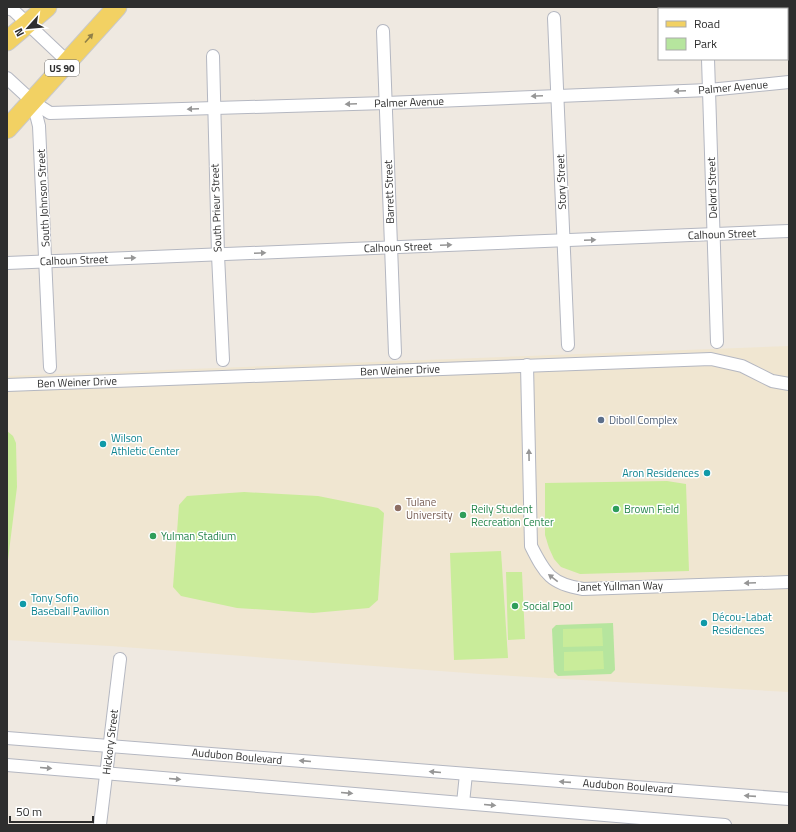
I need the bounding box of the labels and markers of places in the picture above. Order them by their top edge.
place label: Diboll Complex [609,412,677,428]
marker: Diboll Complex [596,415,606,425]
place label: Wilson Athletic Center [111,430,179,459]
marker: Wilson Athletic Center [98,439,108,449]
place label: Aron Residences [622,465,699,481]
marker: Aron Residences [702,468,712,478]
place label: Tulane University [406,494,453,523]
place label: Reily Student Recreation Center [471,501,554,530]
place label: Brown Field [624,501,679,517]
marker: Tulane University [393,503,403,513]
marker: Brown Field [611,504,621,514]
marker: Reily Student Recreation Center [458,510,468,520]
place label: Yulman Stadium [161,528,236,544]
marker: Yulman Stadium [148,531,158,541]
place label: Tony Sofio Baseball Pavilion [31,590,109,619]
place label: Social Pool [523,598,573,614]
marker: Tony Sofio Baseball Pavilion [18,599,28,609]
marker: Social Pool [510,601,520,611]
place label: Décou-Labat Residences [712,609,772,638]
marker: Décou-Labat Residences [699,618,709,628]

